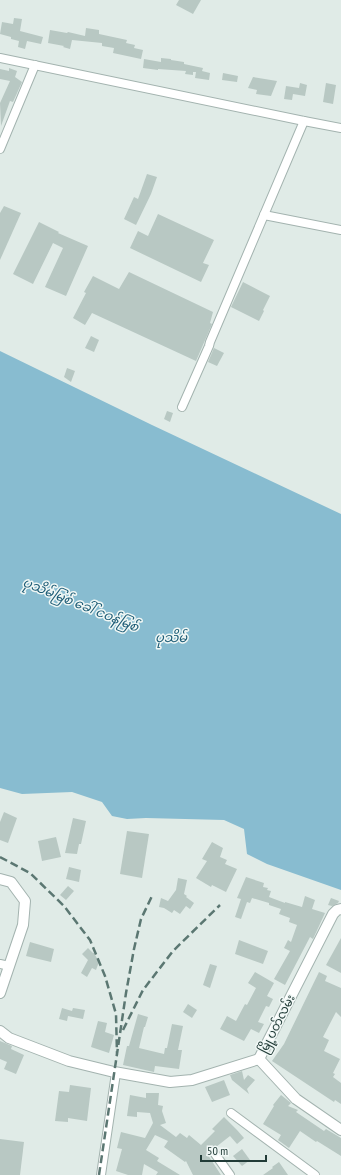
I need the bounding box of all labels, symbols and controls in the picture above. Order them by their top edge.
water label: ပုသိမ်မြစ် ခေါ် ငဝန်မြစ် [19,572,143,639]
water label: ပုသိမ် [155,628,189,649]
street label: မြို့ပတ်လမ်း [254,991,300,1057]
scale bar [201,1137,266,1163]
text: 50 m [207,1143,228,1158]

